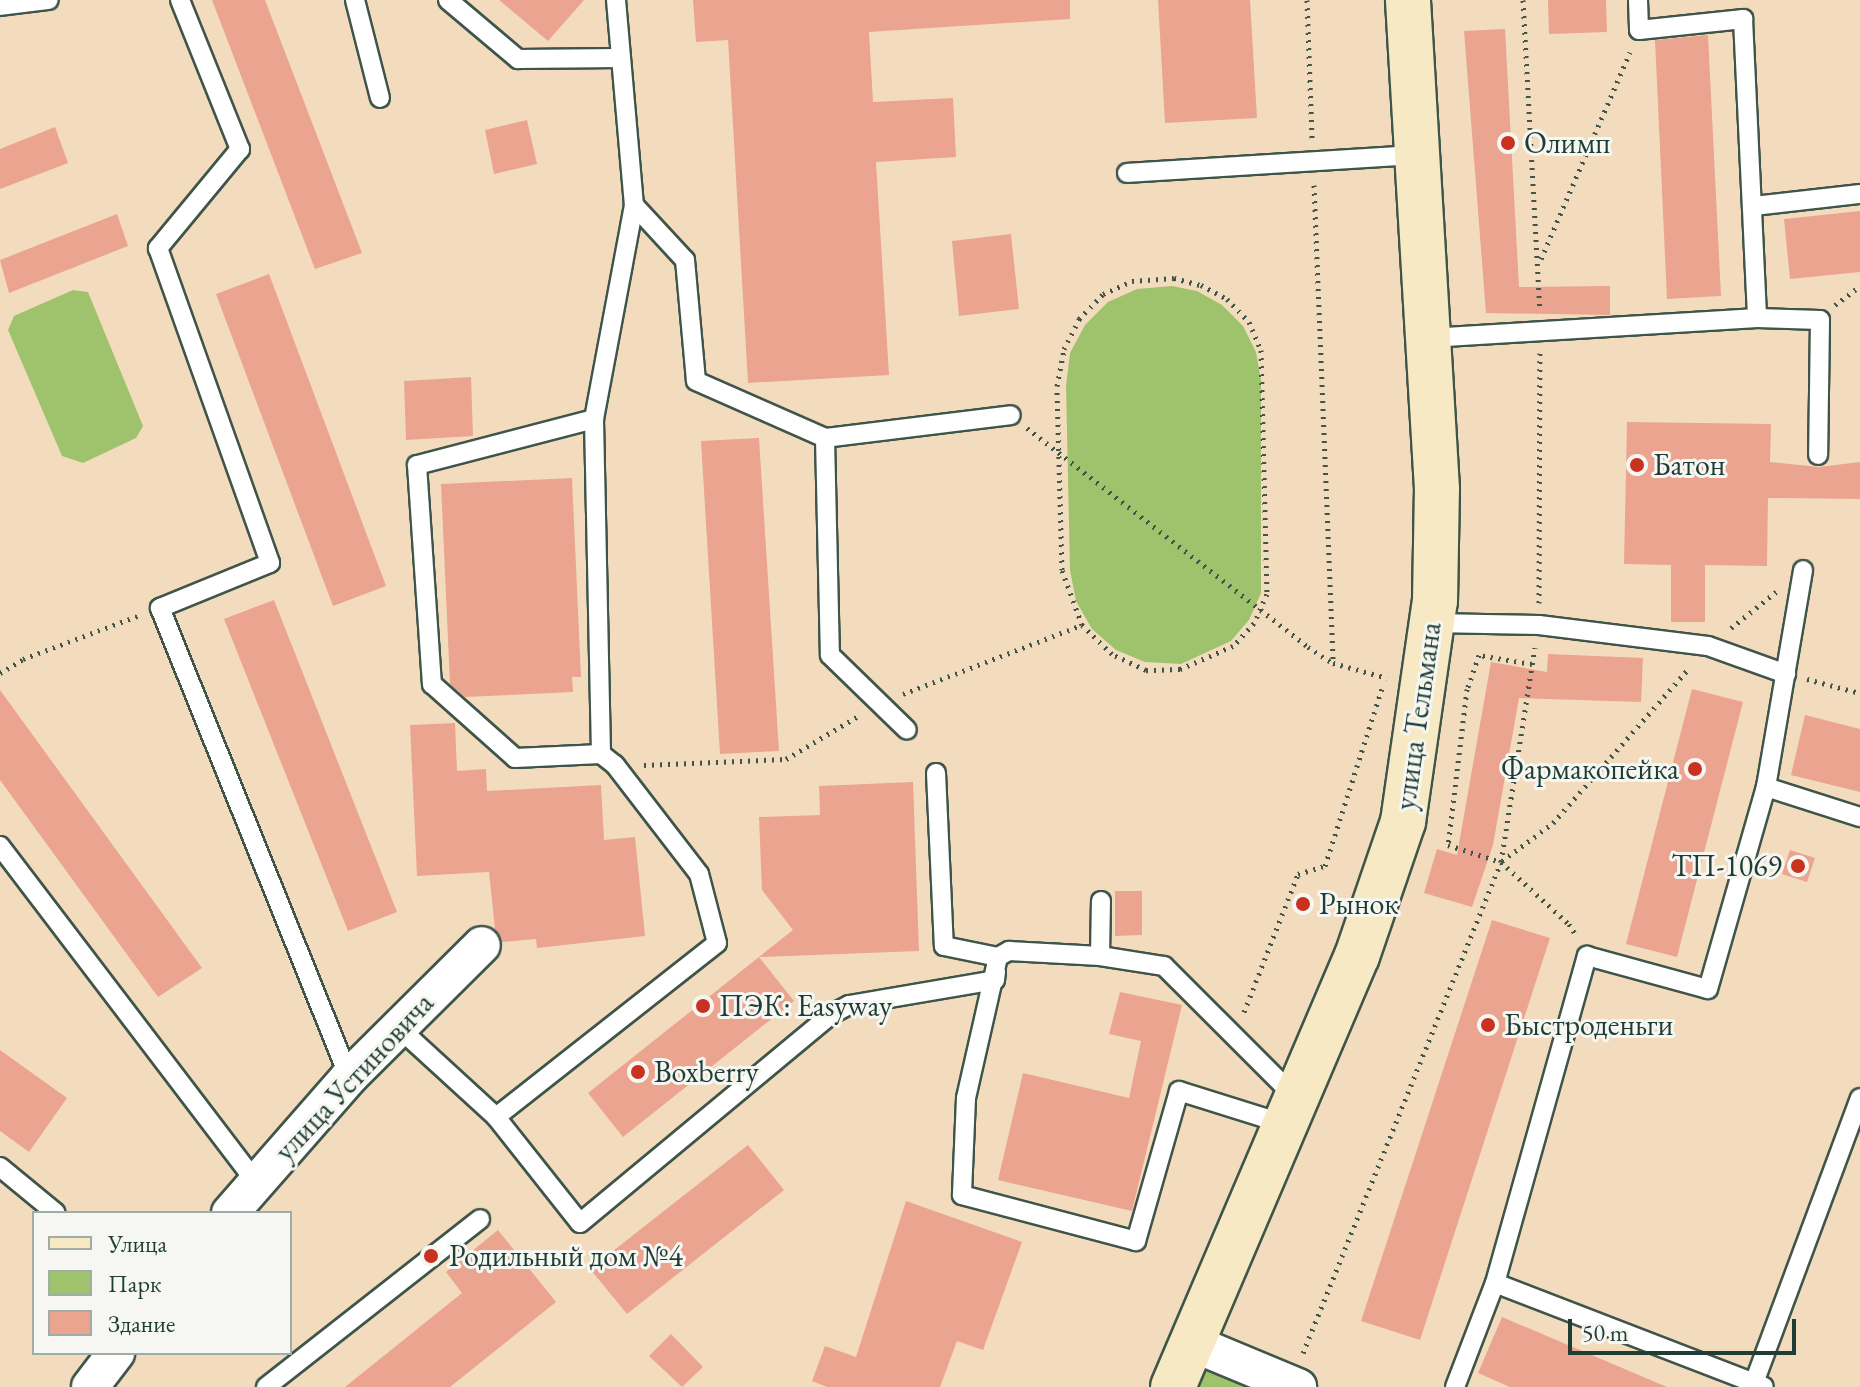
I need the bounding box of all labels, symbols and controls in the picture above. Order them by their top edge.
place label: Олимп [1524,125,1610,161]
marker: Олимп [1499,134,1517,152]
place label: Батон [1653,447,1725,483]
marker: Батон [1628,456,1646,474]
street label: улица Тельмана [1387,620,1449,812]
place label: Фармакопейка [1501,751,1679,787]
marker: Фармакопейка [1686,760,1704,778]
place label: ТП-1069 [1671,848,1782,884]
marker: ТП-1069 [1789,857,1807,875]
place label: Рынок [1319,886,1399,922]
marker: Рынок [1294,895,1312,913]
street label: улица Устиновича [267,985,441,1169]
place label: ПЭК: Easyway [719,988,892,1024]
marker: ПЭК: Easyway [694,997,712,1015]
place label: Быстроденьги [1504,1007,1673,1043]
marker: Быстроденьги [1479,1016,1497,1034]
place label: Boxberry [654,1054,759,1090]
marker: Boxberry [629,1063,647,1081]
legend [32,1211,292,1355]
text: Улица [108,1228,167,1259]
place label: Родильный дом №4 [449,1238,683,1274]
marker: Родильный дом №4 [420,1245,442,1267]
text: Парк [108,1268,161,1299]
scale bar [1572,1303,1800,1353]
text: Здание [108,1308,175,1339]
text: 50 m [1582,1317,1629,1348]

